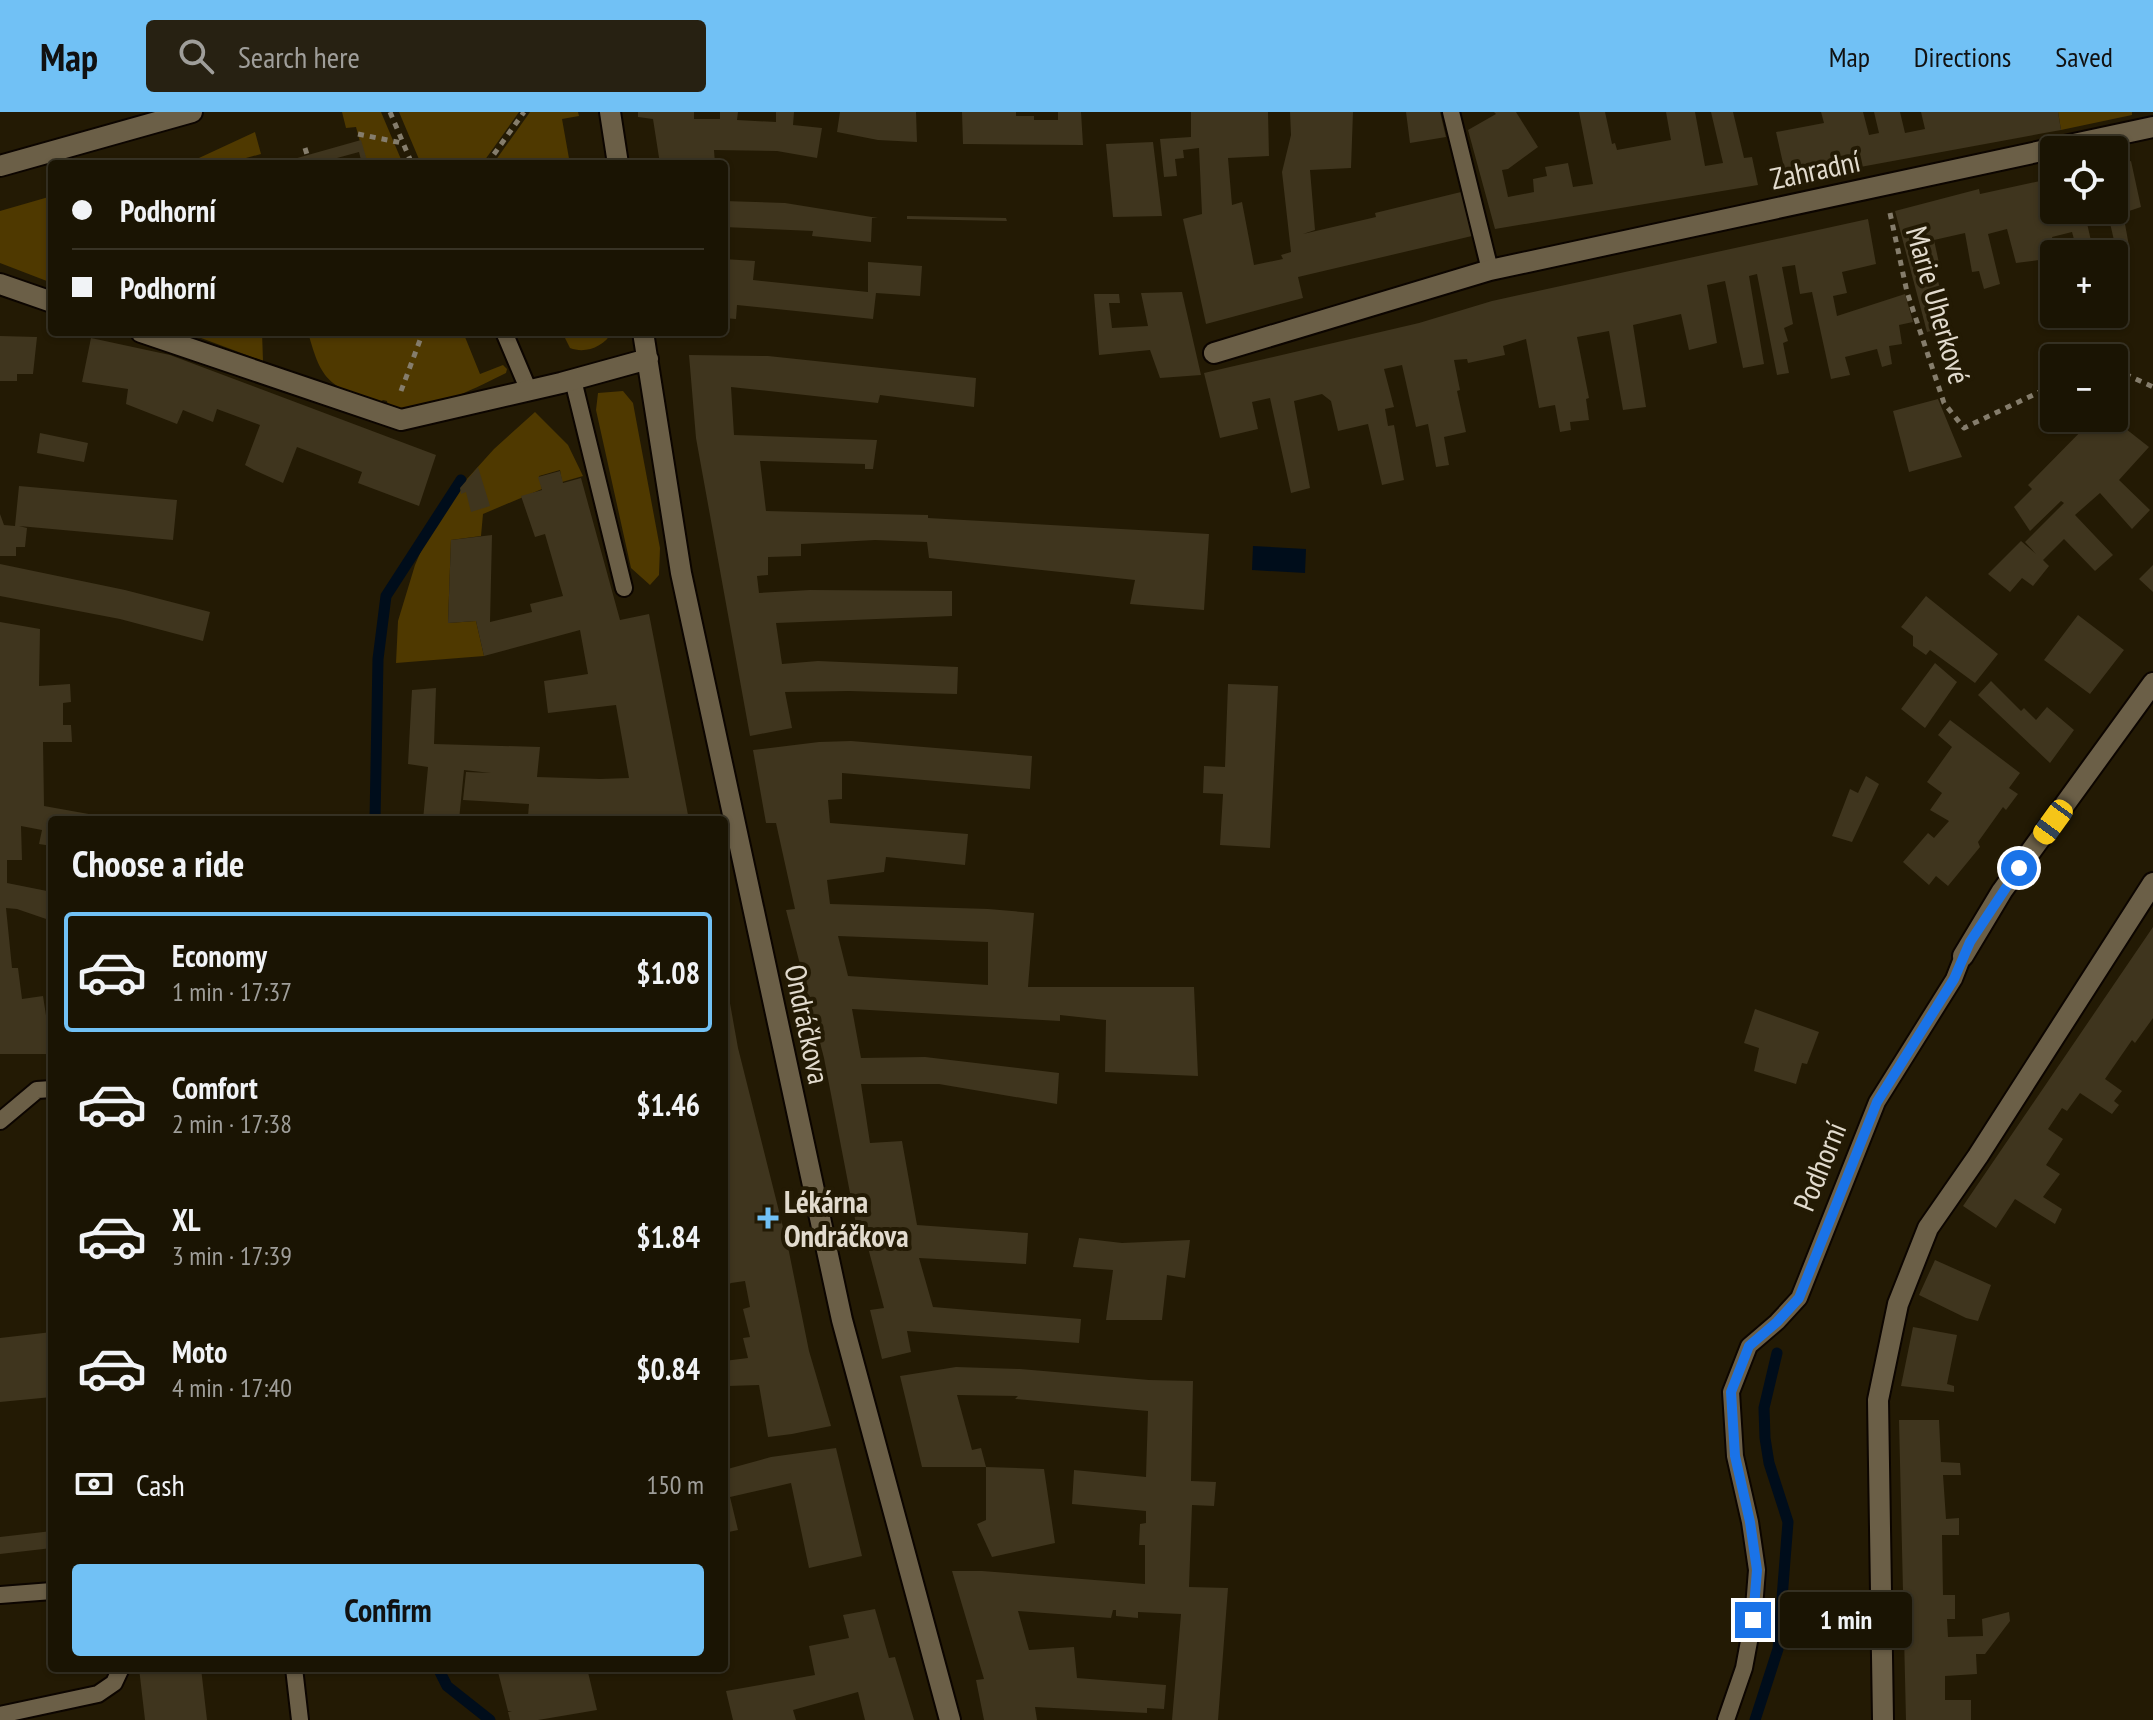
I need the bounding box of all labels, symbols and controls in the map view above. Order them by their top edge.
search box [146,20,706,92]
text: Map [40,32,98,81]
icon: search [174,34,218,78]
text: Search here [238,37,360,76]
text: Map [1829,38,1870,75]
text: Directions [1914,38,2011,75]
text: Saved [2055,38,2113,75]
map controls [2040,136,2128,432]
button: locate [2040,136,2128,224]
street label: Zahradní [1767,140,1864,198]
text: Podhorní [120,191,216,230]
street label: Marie Uherkové [1898,222,1980,388]
button: + [2040,240,2128,328]
text: Podhorní [120,268,216,307]
button: − [2040,344,2128,432]
car [2029,796,2077,848]
text: Choose a ride [72,840,244,887]
route start [2001,850,2037,886]
icon: car [76,936,148,1008]
text: Economy [172,936,267,975]
text: $1.08 [636,953,700,992]
street label: Ondráčkova [776,961,840,1087]
text: 1 min · 17:37 [172,975,292,1008]
icon: car [76,1068,148,1140]
text: Comfort [172,1068,258,1107]
text: $1.46 [636,1085,700,1124]
text: 2 min · 17:38 [172,1107,292,1140]
street label: Podhorní [1784,1115,1855,1216]
place label: Lékárna Ondráčkova [784,1182,909,1255]
icon: car [76,1200,148,1272]
text: XL [172,1200,201,1239]
marker: Lékárna Ondráčkova [759,1209,777,1227]
text: $1.84 [636,1217,700,1256]
text: 3 min · 17:39 [172,1239,292,1272]
icon: car [76,1332,148,1404]
text: Moto [172,1332,227,1371]
text: $0.84 [636,1349,700,1388]
text: 4 min · 17:40 [172,1371,292,1404]
icon: cash [72,1462,116,1506]
text: Cash [136,1465,185,1504]
text: 150 m [646,1468,704,1501]
button: Confirm [72,1564,704,1656]
callout: 1 min [1781,1592,1913,1648]
route end [1735,1602,1771,1638]
text: 1 min [1820,1603,1872,1636]

